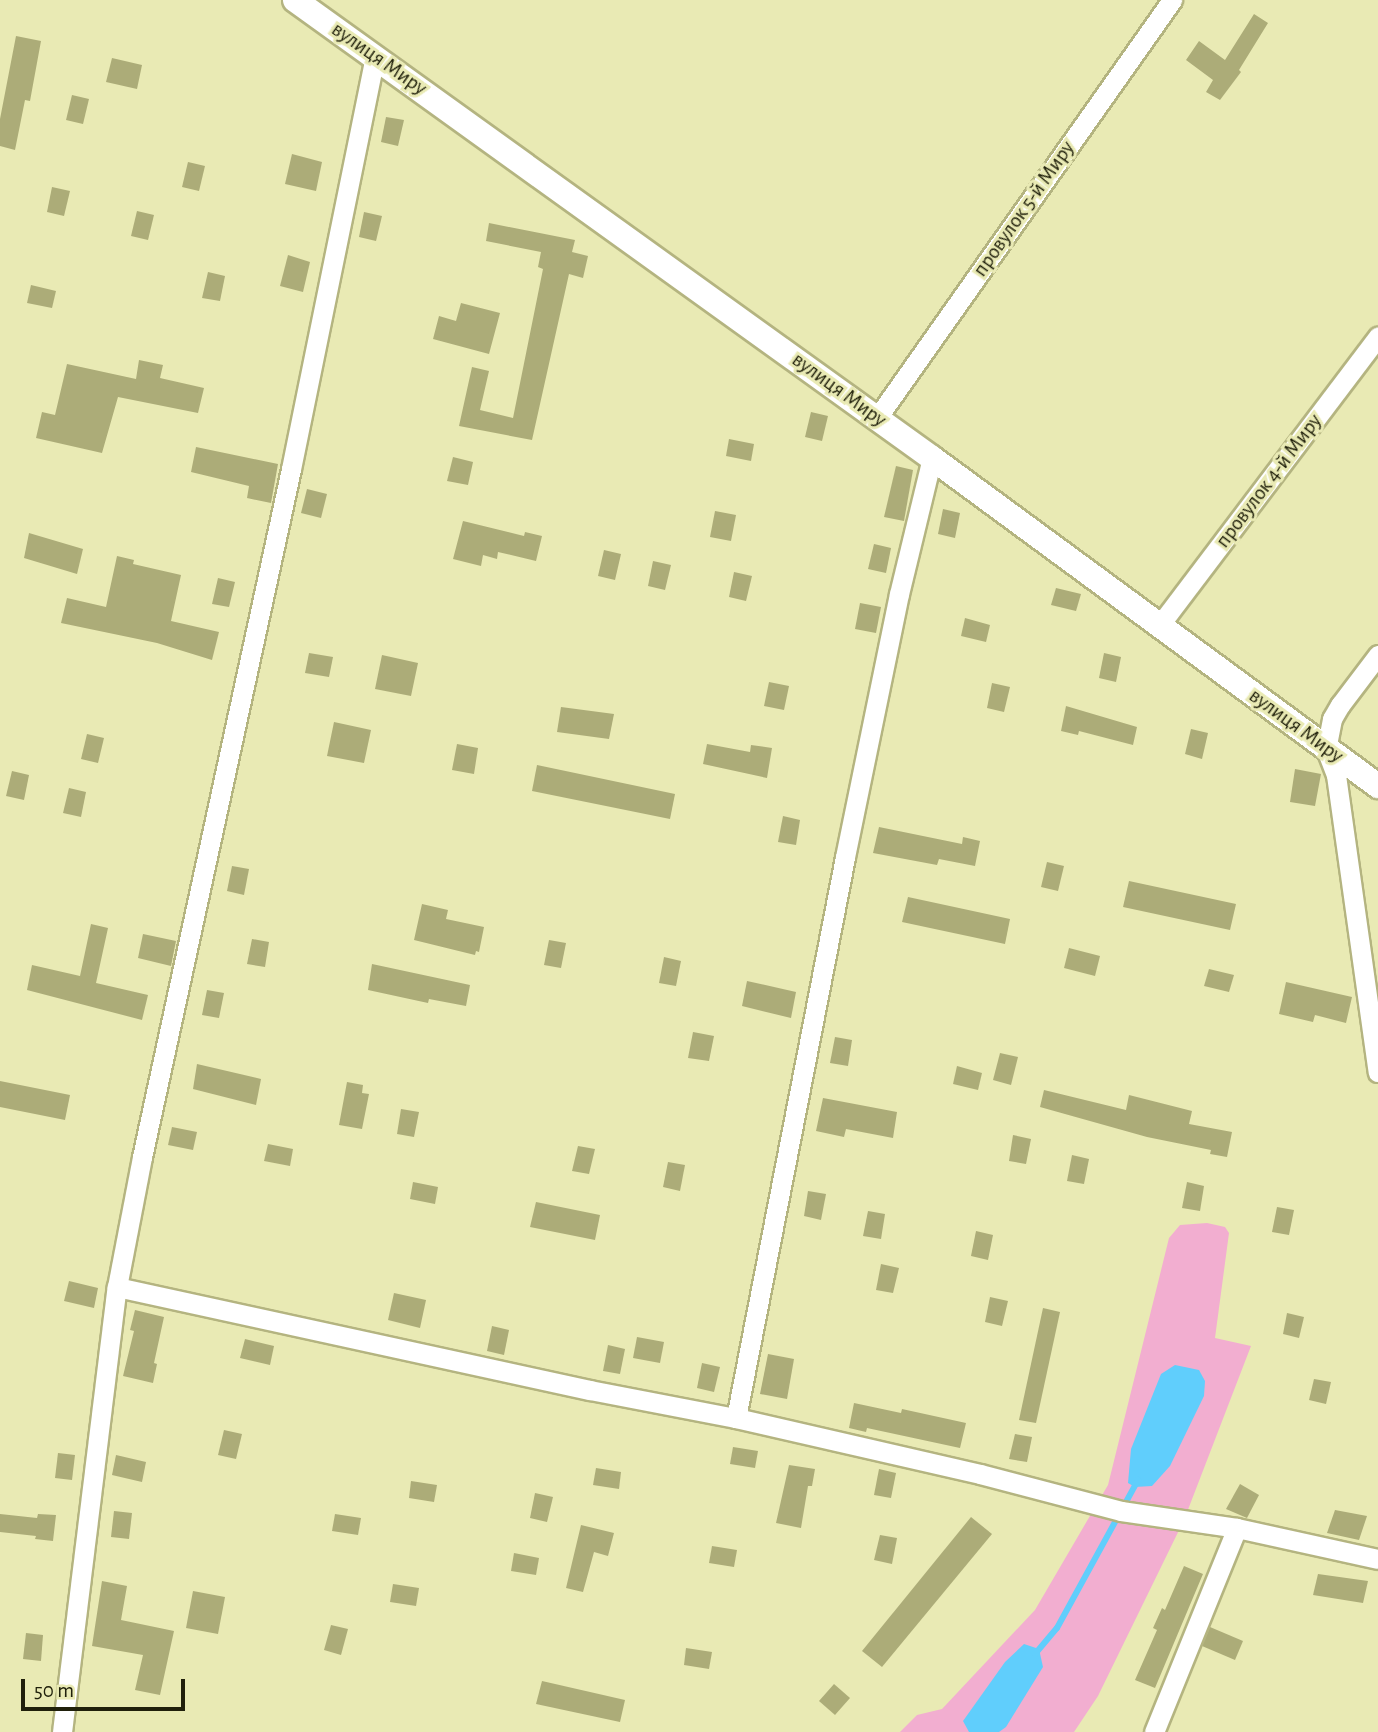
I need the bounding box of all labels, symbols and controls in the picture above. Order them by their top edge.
street label: вулиця Миру [326,17,432,101]
street label: провулок 5-й Миру [968,136,1080,282]
street label: вулиця Миру [787,347,891,433]
street label: провулок 4-й Миру [1210,409,1328,553]
street label: вулиця Миру [1244,683,1348,769]
scale bar [24,1666,189,1710]
text: 50 m [34,1680,74,1701]

